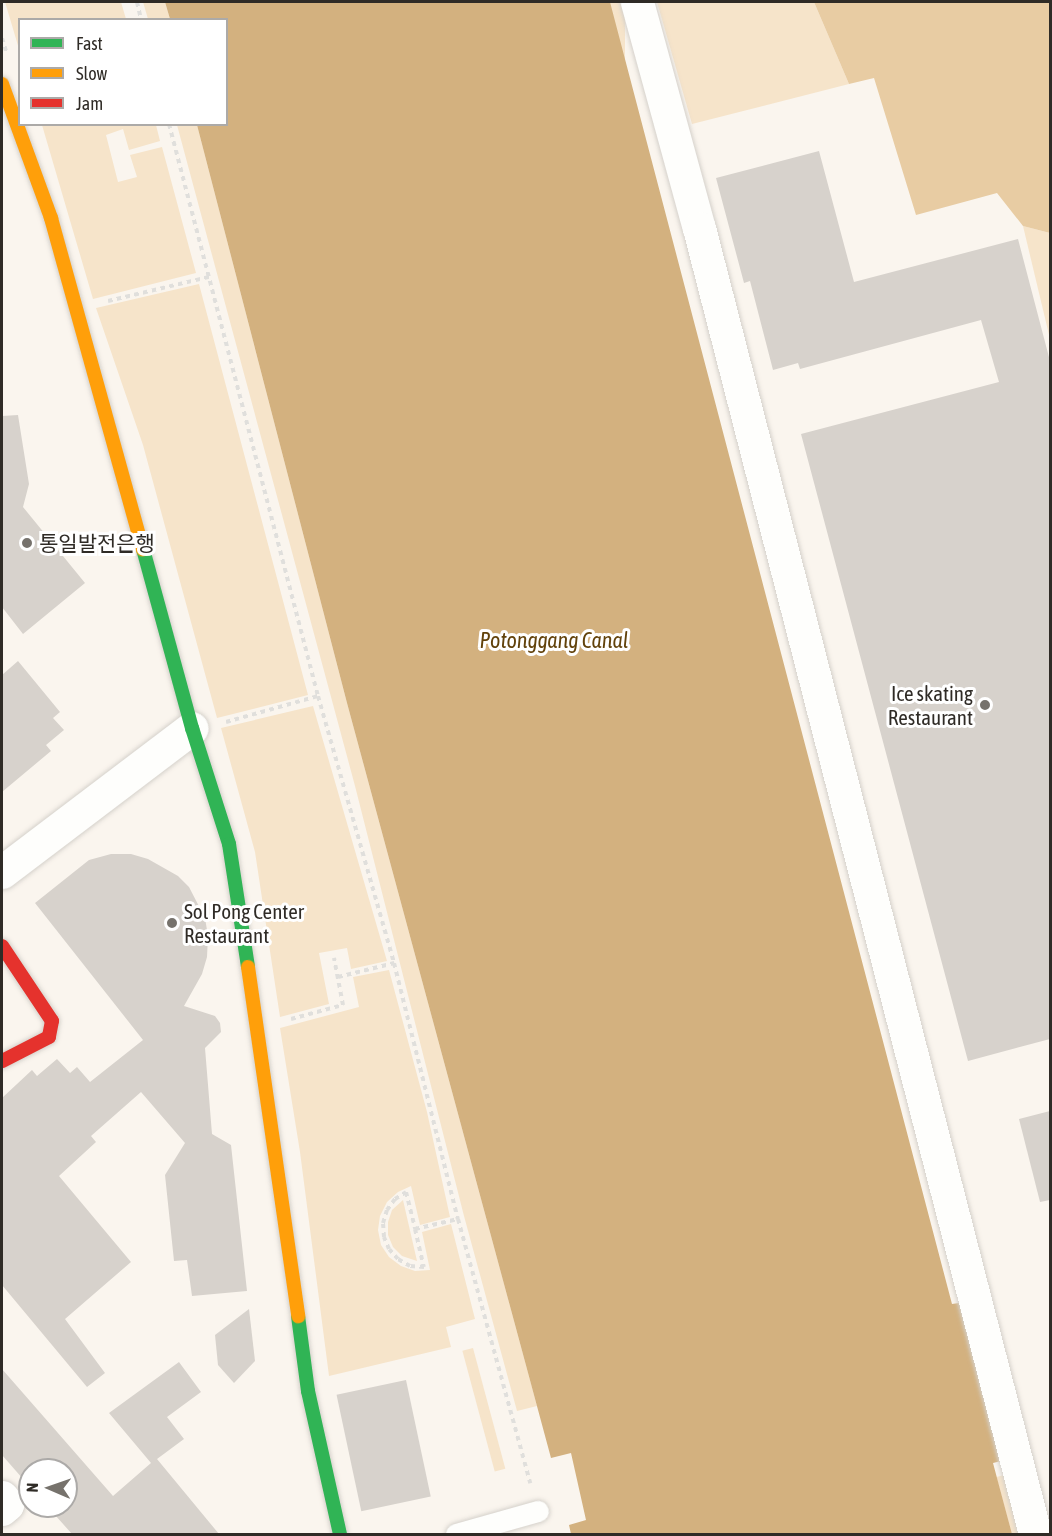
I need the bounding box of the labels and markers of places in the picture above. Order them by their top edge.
place label: 통일발전은행 [39,530,155,556]
marker: 통일발전은행 [20,536,34,550]
place label: Ice skating Restaurant [888,680,973,730]
marker: Ice skating Restaurant [978,698,992,712]
place label: Sol Pong Center Restaurant [184,898,304,948]
marker: Sol Pong Center Restaurant [165,916,179,930]

